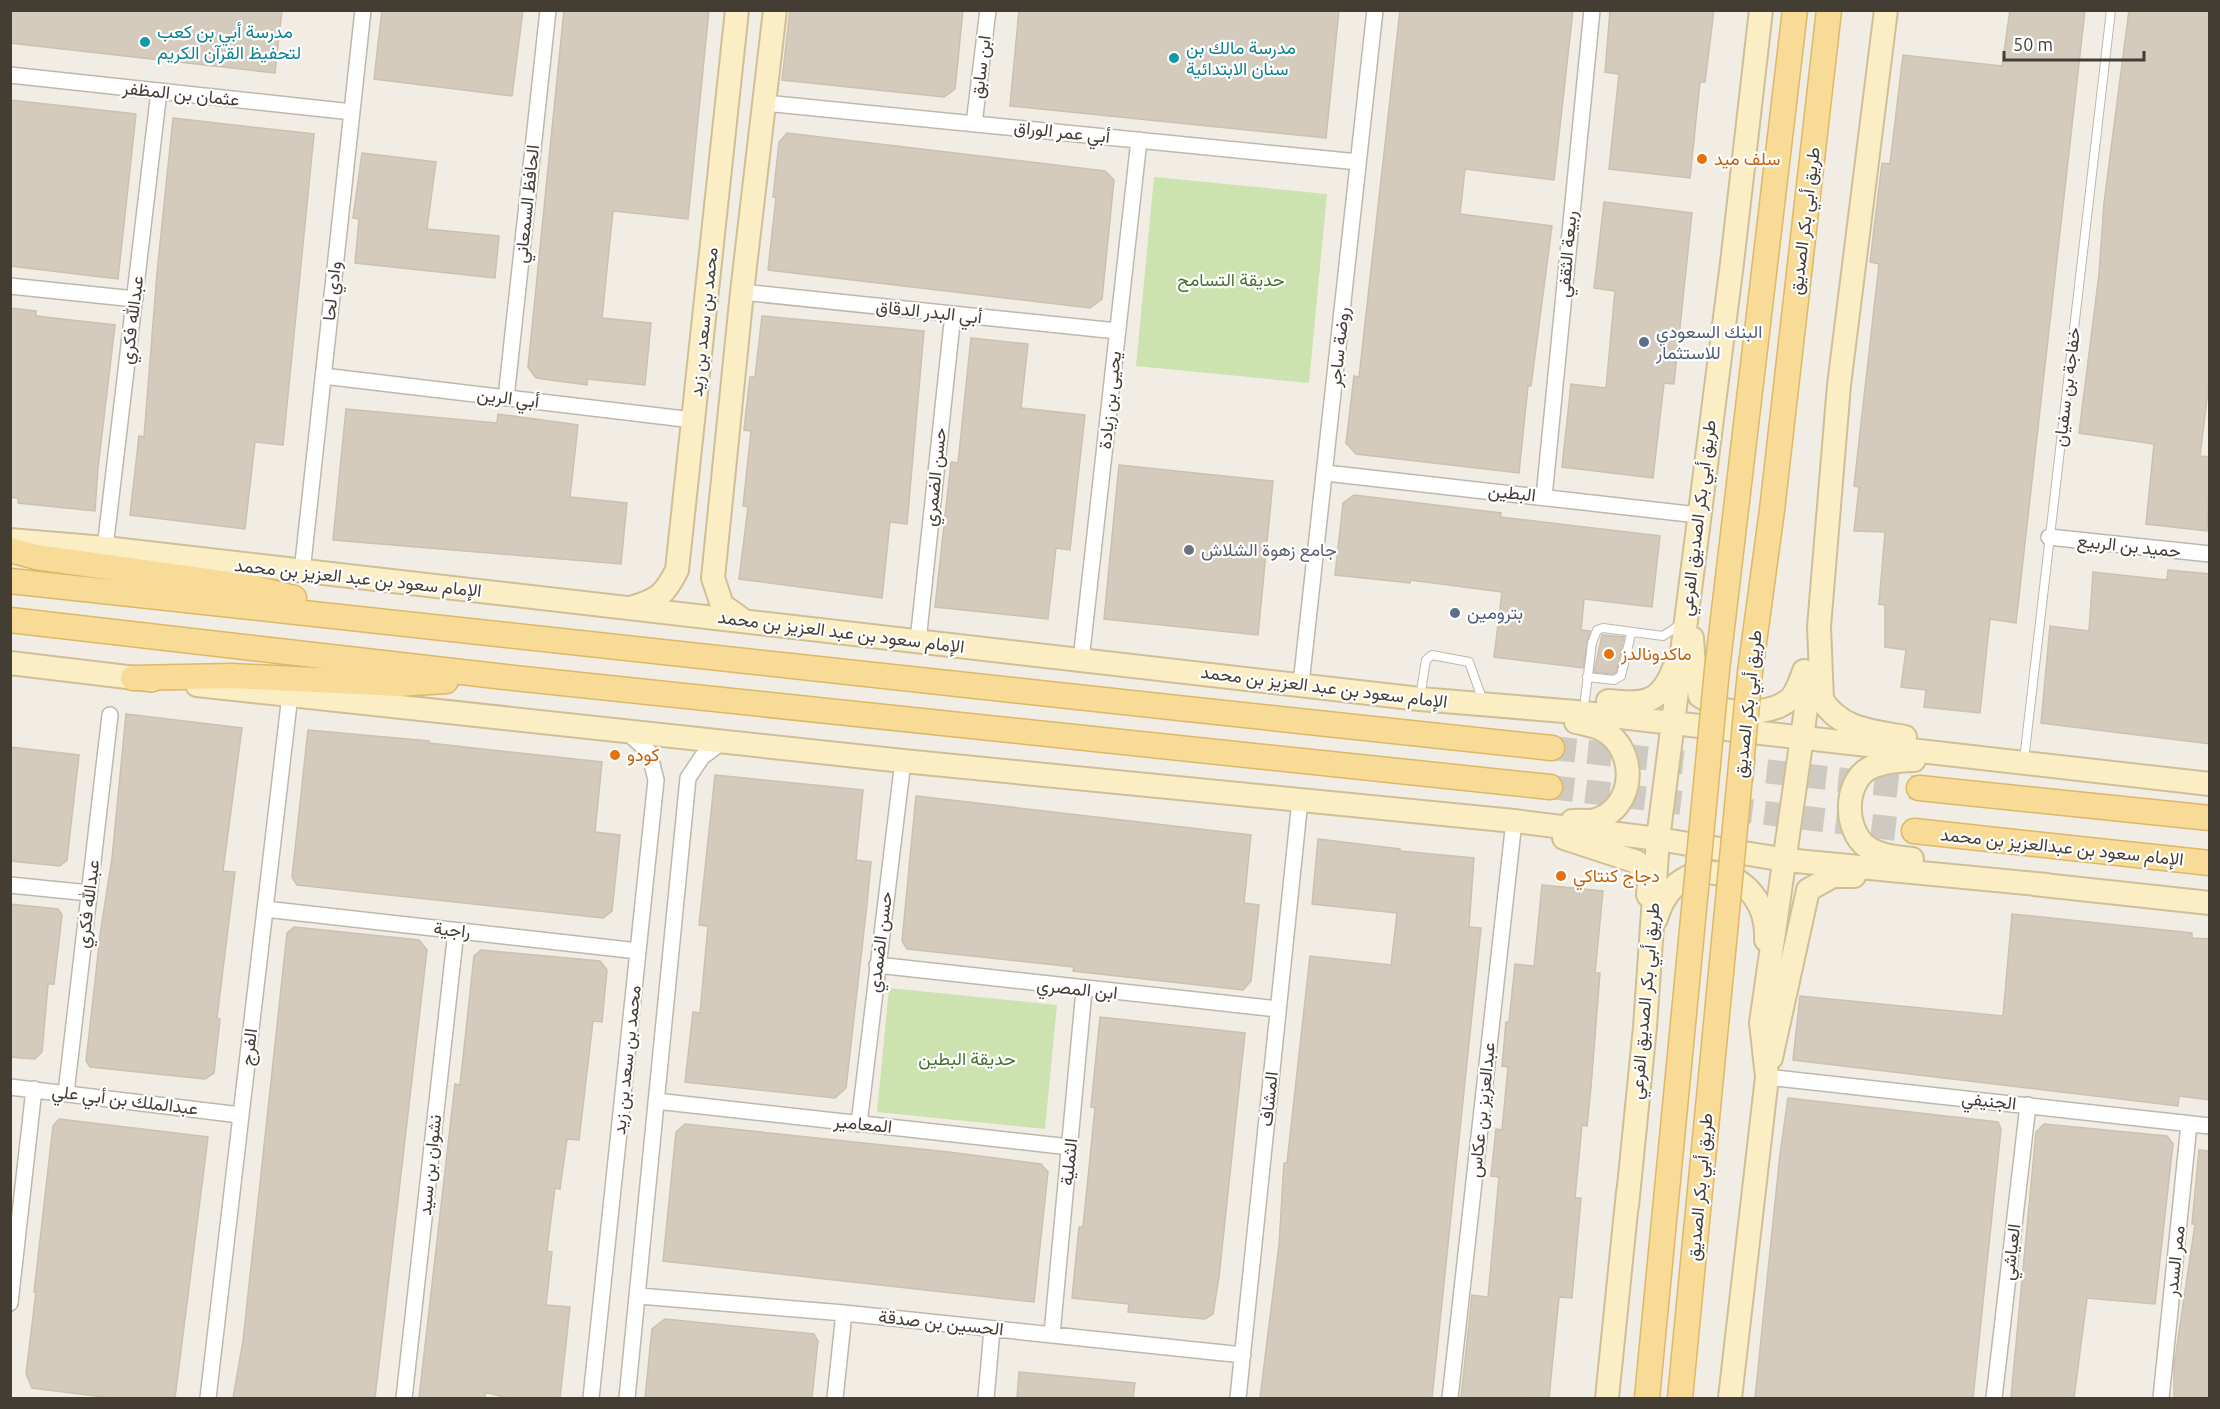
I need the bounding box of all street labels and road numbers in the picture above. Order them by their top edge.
street label: ابن سابق [966,34,996,100]
street label: عثمان بن المظفر [121,77,240,111]
street label: أبي عمر الوراق [1012,116,1111,152]
street label: الحافظ السمعاني [510,144,548,265]
street label: طريق أبي بكر الصديق [1785,146,1829,297]
street label: ربيعة الثقفي [1552,210,1586,299]
street label: محمد بن سعد بن زيد [685,246,723,398]
street label: وادي لحا [318,260,350,322]
street label: عبدالله فكري [116,274,152,366]
street label: أبي البدر الدقاق [874,295,983,332]
street label: روضة ساجر [1324,306,1354,389]
street label: خفاجة بن سفيان [2049,326,2085,448]
street label: يحيى بن زيادة [1094,350,1126,450]
street label: أبي الرين [475,383,540,417]
street label: طريق أبي بكر الصديق الفرعي [1675,419,1725,618]
street label: حسن الضمري [919,427,955,528]
street label: البطين [1487,480,1537,506]
street label: حميد بن الربيع [2076,530,2182,563]
street label: الإمام سعود بن عبد العزيز بن محمد [233,554,483,603]
street label: الإمام سعود بن عبد العزيز بن محمد [716,606,966,659]
street label: طريق أبي بكر الصديق [1729,629,1771,780]
street label: الإمام سعود بن عبد العزيز بن محمد [1199,661,1449,714]
street label: الإمام سعود بن عبدالعزيز بن محمد [1939,823,2185,872]
street label: عبدالله فكري [72,858,108,950]
street label: حسن الضمدي [863,890,901,994]
street label: طريق أبي بكر الصديق الفرعي [1625,902,1669,1101]
street label: راجية [432,917,472,943]
street label: ابن المصري [1035,974,1119,1008]
street label: محمد بن سعد بن زيد [608,984,646,1136]
street label: الفرج [236,1027,263,1067]
street label: عبدالعزيز بن عكاس [1464,1041,1500,1179]
street label: المشاف [1255,1070,1281,1127]
street label: عبدالملك بن أبي علي [50,1080,199,1124]
street label: الجنيفي [1960,1087,2017,1119]
street label: المعامير [832,1110,893,1138]
street label: طريق أبي بكر الصديق [1683,1112,1721,1262]
street label: نشوان بن سيد [414,1113,446,1217]
street label: الثملية [1056,1137,1081,1187]
street label: العياشي [1997,1222,2029,1282]
street label: ممر السدر [2160,1224,2190,1299]
street label: الحسين بن صدقة [877,1305,1005,1341]

